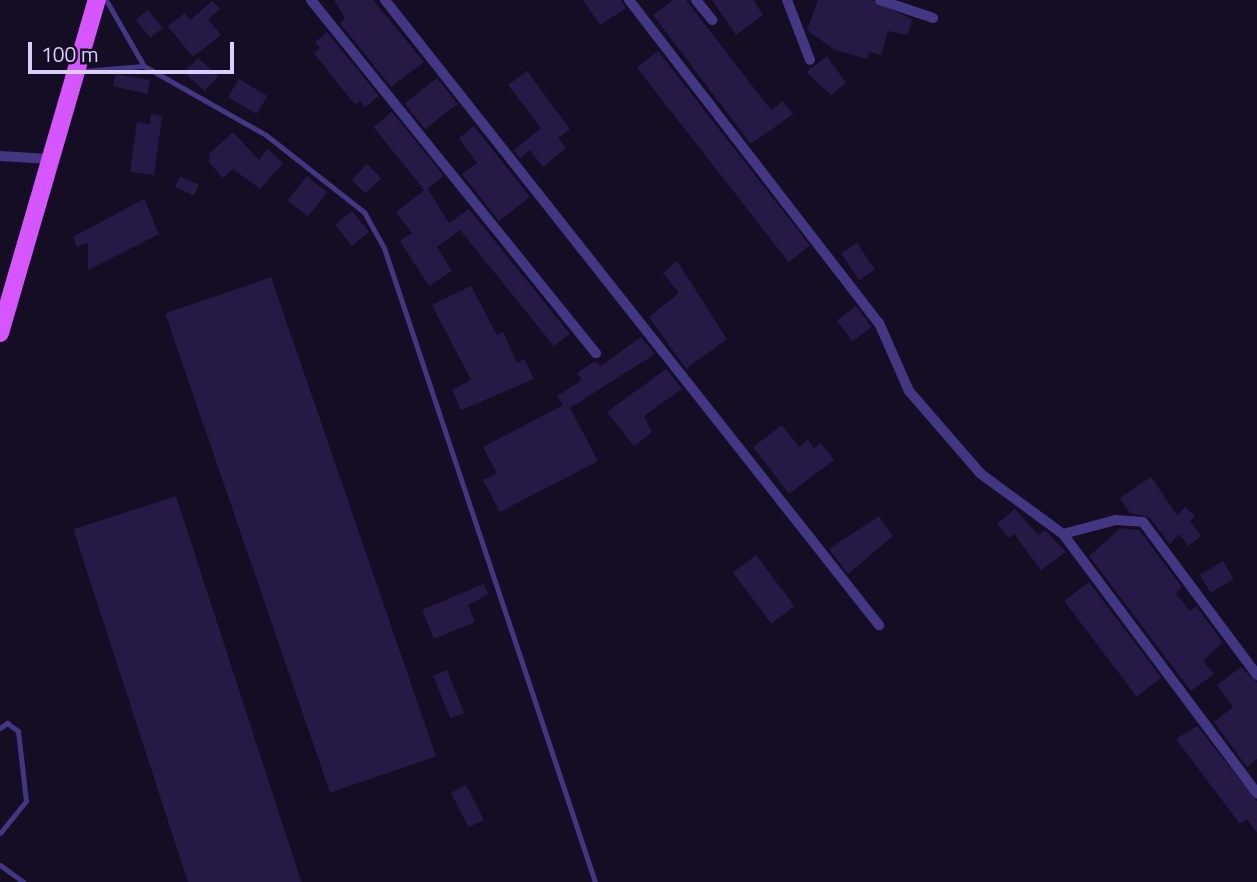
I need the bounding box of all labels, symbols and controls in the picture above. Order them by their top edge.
scale bar [32,28,238,72]
text: 100 m [41,38,98,70]

